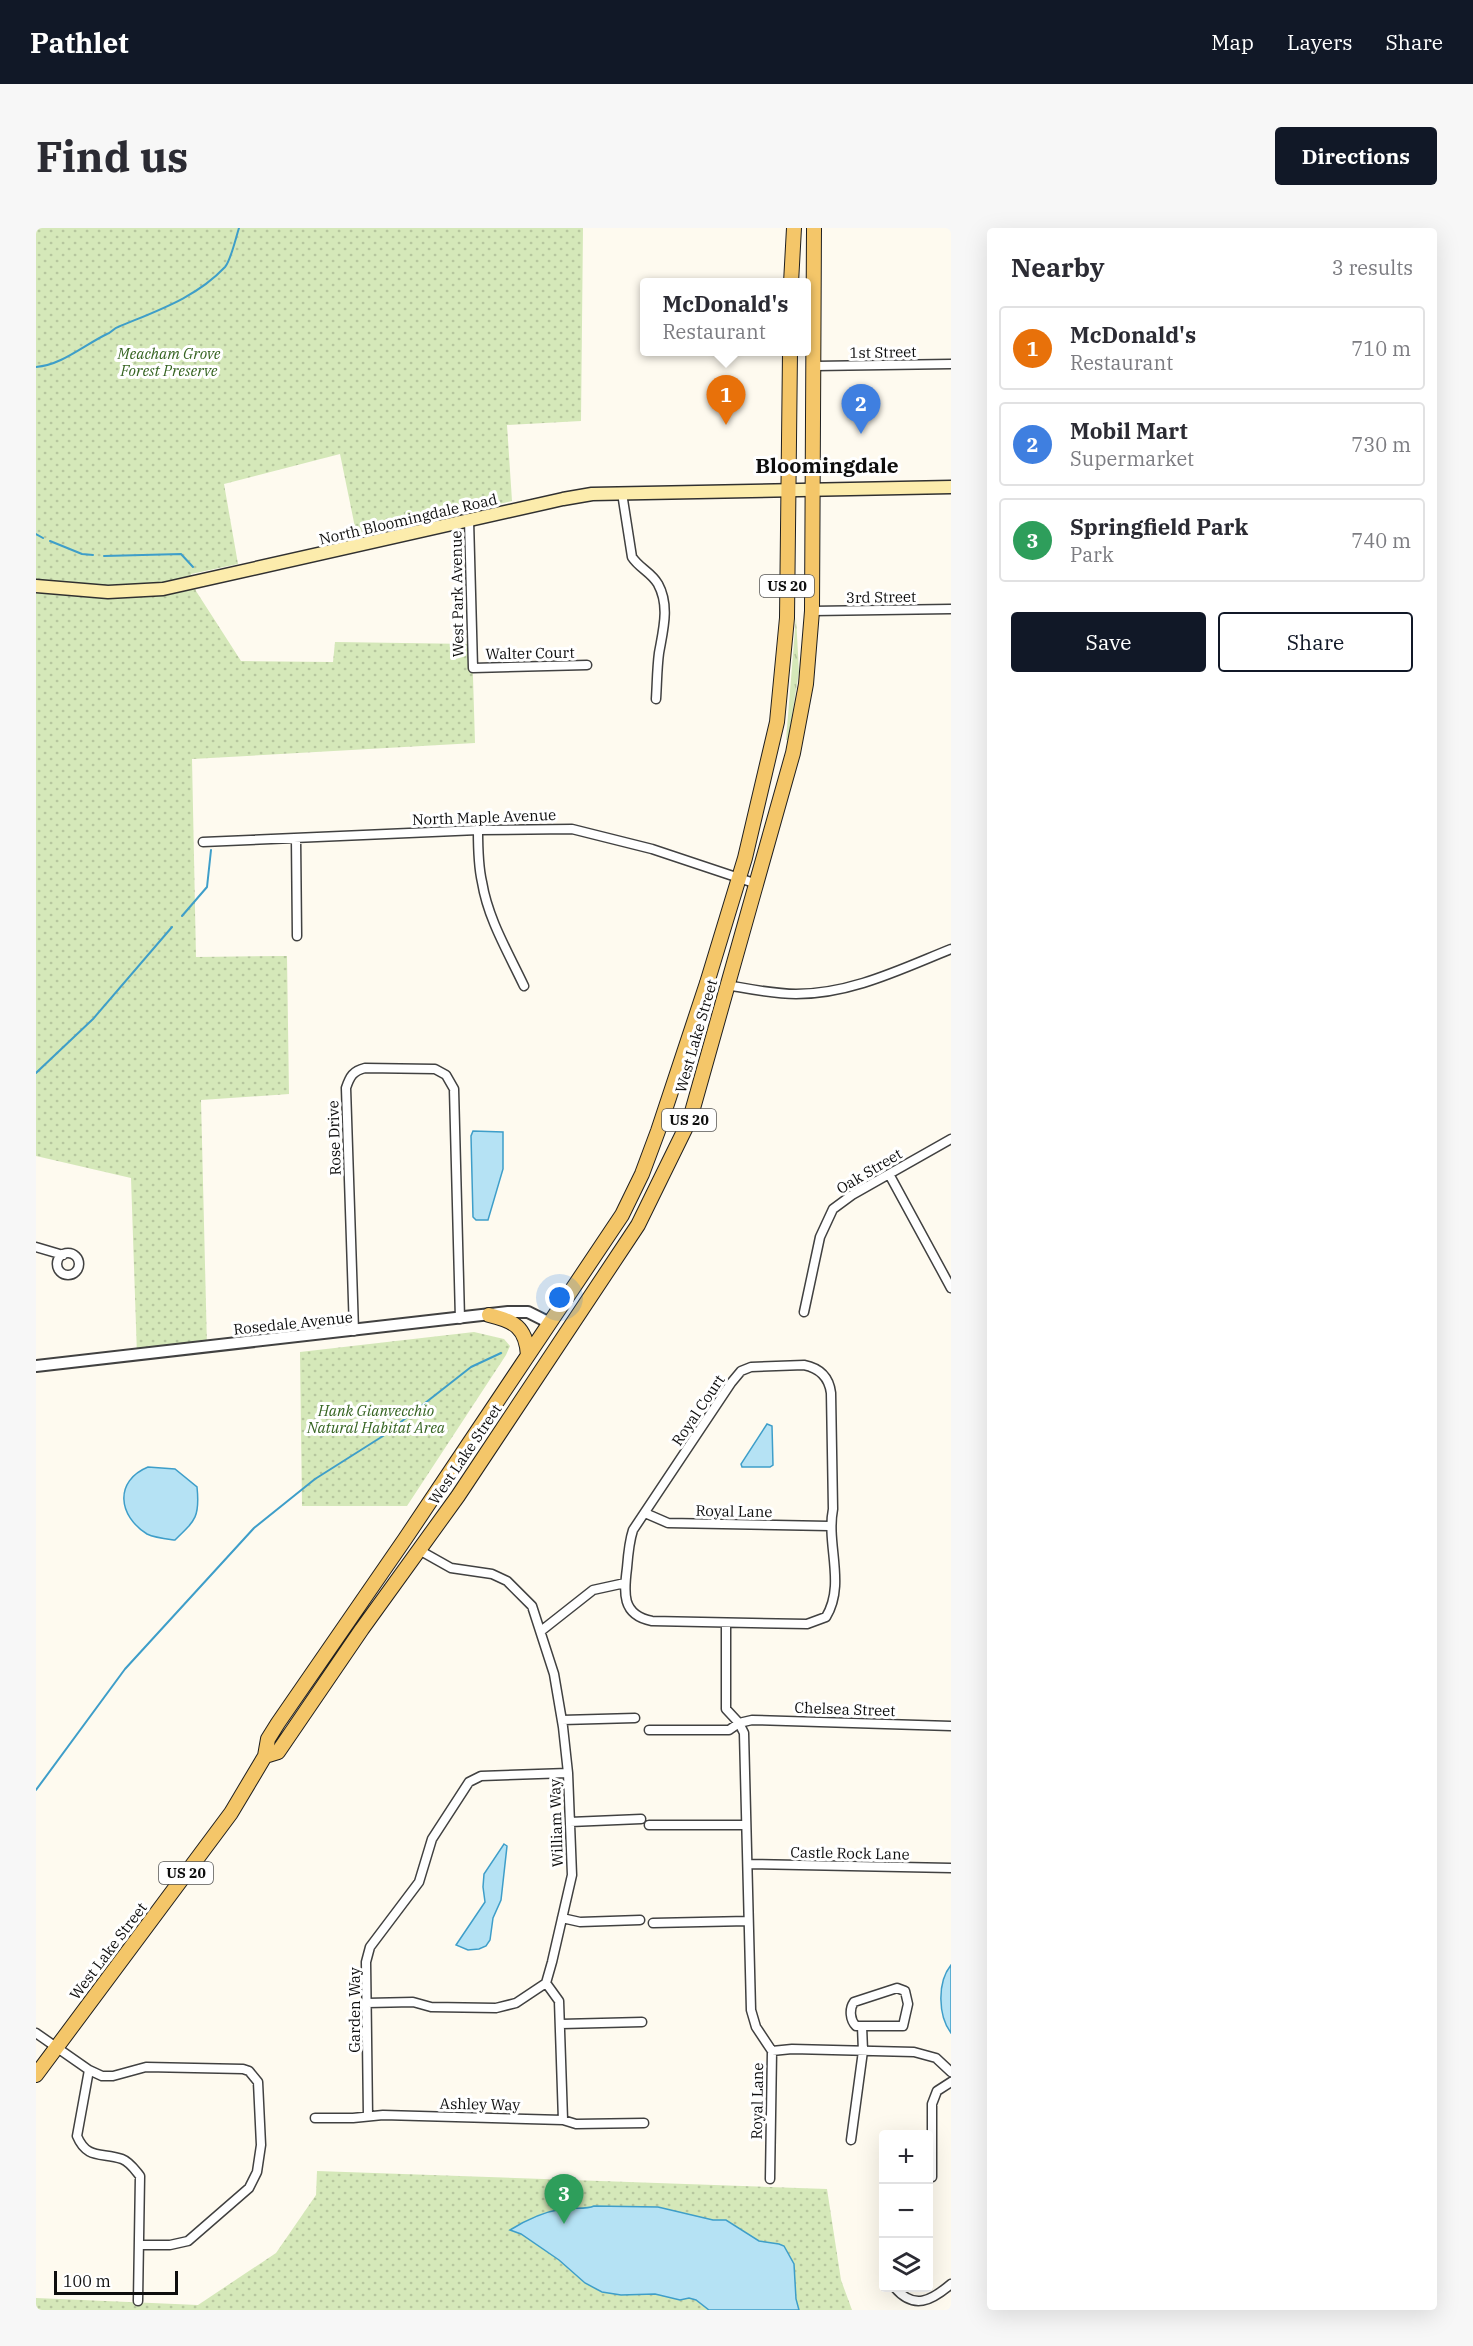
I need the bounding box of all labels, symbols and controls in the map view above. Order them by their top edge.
text: Pathlet [30,24,129,61]
text: Map [1211,28,1254,56]
text: Layers [1287,28,1353,56]
text: Share [1386,28,1443,56]
button: Directions [1275,127,1437,185]
text: Find us [36,129,188,184]
text: Nearby [1011,250,1105,284]
text: 3 results [1332,254,1413,281]
popup [640,278,811,356]
text: McDonald's [662,289,789,318]
text: Restaurant [662,318,766,345]
text: McDonald's [1070,320,1196,349]
text: 1 [1027,335,1039,362]
text: 710 m [1351,335,1411,362]
street label: 1st Street [849,342,917,362]
park label: Meacham Grove Forest Preserve [117,344,221,380]
text: Restaurant [1070,349,1173,376]
pin: 1 [706,376,746,425]
pin: 2 [842,384,880,434]
text: Mobil Mart [1070,416,1188,445]
text: 2 [1027,431,1039,458]
text: 730 m [1351,431,1411,458]
text: Supermarket [1070,445,1194,472]
district label: Bloomingdale [755,451,899,479]
street label: North Bloomingdale Road [317,489,499,549]
text: Springfield Park [1070,512,1248,541]
text: 3 [1027,527,1039,554]
text: 740 m [1351,527,1411,554]
street label: West Park Avenue [446,530,468,658]
text: Park [1070,541,1114,568]
road number: US 20 [760,575,814,597]
street label: 3rd Street [846,587,916,607]
button: Save [1011,612,1206,672]
button: Share [1218,612,1413,672]
street label: Walter Court [485,643,575,663]
street label: North Maple Avenue [412,805,556,829]
street label: West Lake Street [671,977,721,1095]
street label: Rose Drive [323,1100,345,1176]
road number: US 20 [662,1109,716,1131]
street label: Oak Street [833,1144,905,1198]
your location [545,1283,574,1312]
street label: Rosedale Avenue [232,1307,354,1339]
street label: Royal Court [667,1371,729,1449]
street label: West Lake Street [424,1400,506,1508]
park label: Hank Gianvecchio Natural Habitat Area [306,1401,446,1437]
street label: Royal Lane [695,1501,773,1521]
street label: Chelsea Street [794,1698,896,1720]
street label: William Way [545,1779,567,1867]
street label: Castle Rock Lane [790,1842,910,1864]
road number: US 20 [159,1862,213,1884]
street label: West Lake Street [65,1898,151,2004]
street label: Garden Way [345,1967,364,2053]
street label: Royal Lane [747,2062,767,2140]
street label: Ashley Way [440,2094,520,2114]
map controls [879,2130,933,2292]
button: + [879,2130,933,2184]
pin: 3 [544,2174,584,2224]
button: − [879,2184,933,2238]
button: layers [879,2238,933,2292]
scale bar [54,2268,178,2296]
text: 100 m [63,2271,111,2291]

